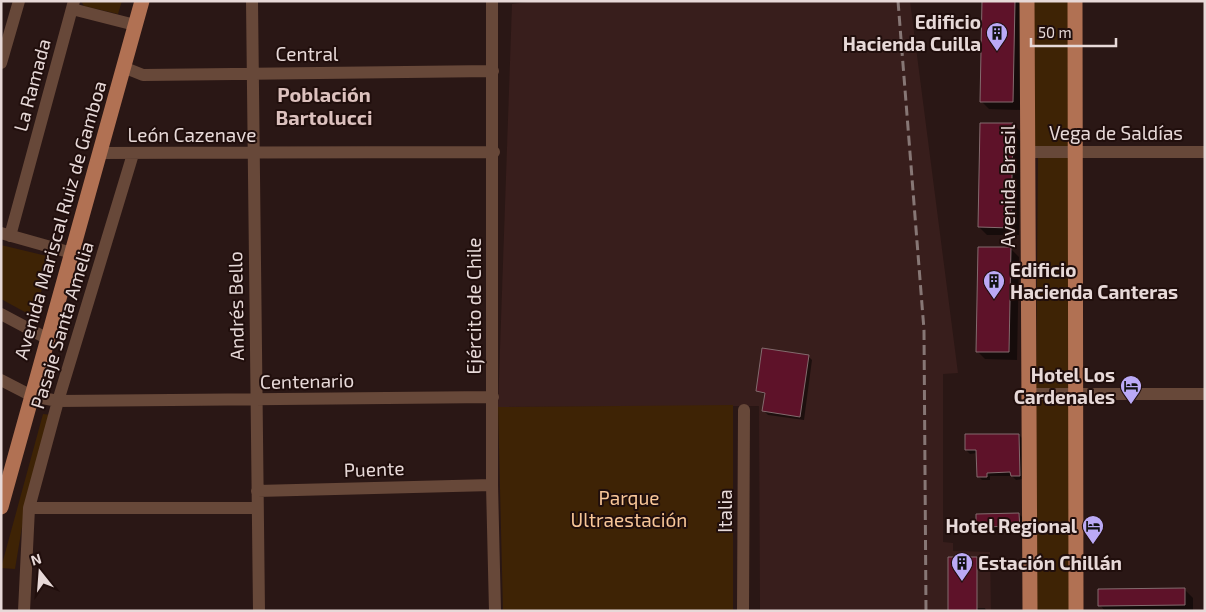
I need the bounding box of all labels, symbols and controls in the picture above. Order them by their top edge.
place label: Edificio Hacienda Cuilla [843,10,981,55]
scale bar [1031,15,1116,47]
building icon: Edificio Hacienda Cuilla [985,21,1009,52]
text: 50 m [1038,23,1072,41]
street label: La Ramada [8,36,55,134]
street label: Central [275,42,339,65]
street label: Avenida Mariscal Ruiz de Gamboa [9,78,110,362]
district label: Población Bartolucci [276,82,372,129]
street label: Vega de Saldías [1049,121,1183,144]
street label: León Cazenave [128,123,256,146]
street label: Avenida Brasil [996,124,1019,247]
street label: Pasaje Santa Amelia [25,238,98,411]
street label: Ejército de Chile [462,238,485,375]
street label: Andrés Bello [223,251,248,361]
place label: Edificio Hacienda Canteras [1010,258,1178,303]
building icon: Edificio Hacienda Canteras [982,269,1006,300]
place label: Hotel Los Cardenales [1014,363,1115,408]
street label: Centenario [260,368,354,393]
hotel icon: Hotel Los Cardenales [1119,374,1143,405]
street label: Puente [343,456,405,481]
park label: Parque Ultraestación [571,486,687,531]
street label: Italia [713,489,736,533]
place label: Hotel Regional [945,514,1078,537]
hotel icon: Hotel Regional [1081,514,1105,545]
north arrow [15,547,65,597]
text: N [29,549,43,569]
building icon: Estación Chillán [950,551,974,582]
place label: Estación Chillán [978,551,1122,574]

